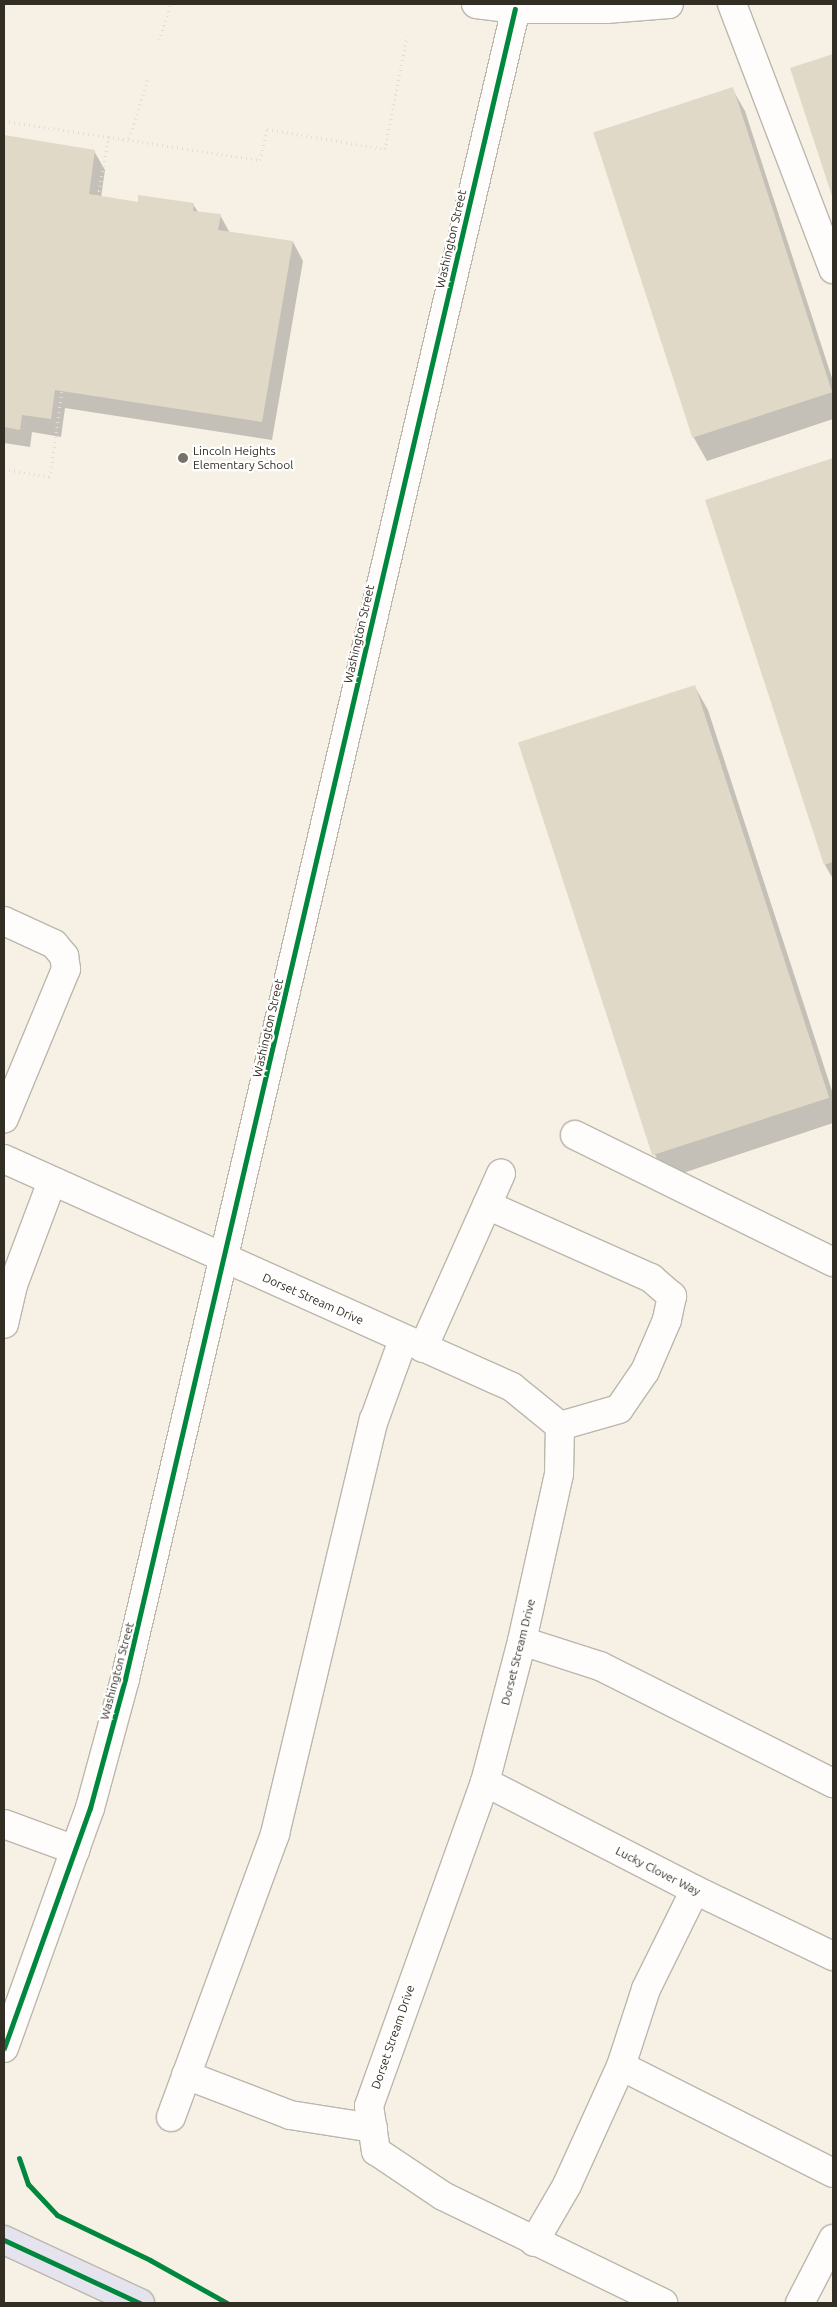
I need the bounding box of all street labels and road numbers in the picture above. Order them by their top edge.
street label: Washington Street [433,188,469,290]
street label: Washington Street [341,583,377,685]
street label: Washington Street [250,977,286,1079]
street label: Dorset Stream Drive [260,1270,366,1328]
street label: Dorset Stream Drive [498,1597,538,1707]
street label: Washington Street [97,1621,137,1721]
street label: Lucky Clover Way [613,1843,703,1899]
street label: Dorset Stream Drive [368,1983,418,2091]

